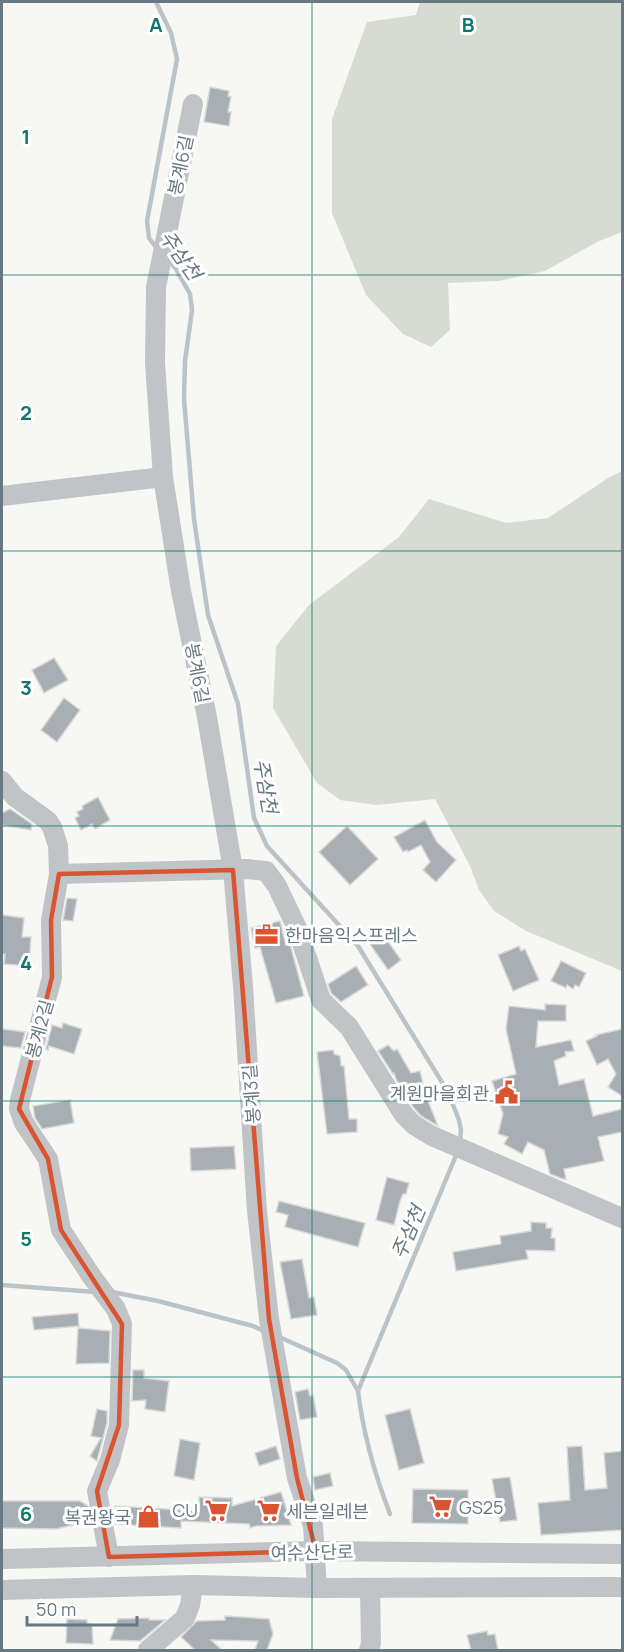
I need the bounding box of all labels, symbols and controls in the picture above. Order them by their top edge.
text: A [149,11,163,38]
text: B [462,11,475,38]
text: 1 [22,123,30,150]
street label: 봉계6길 [162,133,198,197]
water label: 주삼천 [154,225,209,287]
text: 2 [20,399,32,426]
street label: 봉계6길 [180,641,216,705]
text: 3 [20,674,32,701]
water label: 주삼천 [248,756,285,818]
office icon: 한마음익스프레스 [254,922,280,948]
place label: 한마음익스프레스 [285,923,417,947]
text: 4 [20,949,32,976]
street label: 봉계2길 [20,997,58,1061]
street label: 봉계3길 [237,1063,265,1125]
public building icon: 계원마을회관 [494,1080,520,1106]
place label: 계원마을회관 [390,1081,489,1105]
water label: 주삼천 [385,1199,432,1263]
text: 5 [20,1225,32,1252]
supermarket icon: GS25 [428,1494,454,1520]
place label: GS25 [459,1495,503,1519]
supermarket icon: CU [203,1497,229,1523]
place label: CU [172,1498,198,1522]
supermarket icon: 세븐일레븐 [255,1498,281,1524]
place label: 세븐일레븐 [286,1499,369,1523]
text: 6 [20,1500,32,1527]
shop icon: 복권왕국 [136,1504,162,1530]
place label: 복권왕국 [65,1505,131,1529]
street label: 여수산단로 [270,1539,354,1565]
scale bar [27,1589,136,1627]
text: 50 m [36,1597,76,1621]

